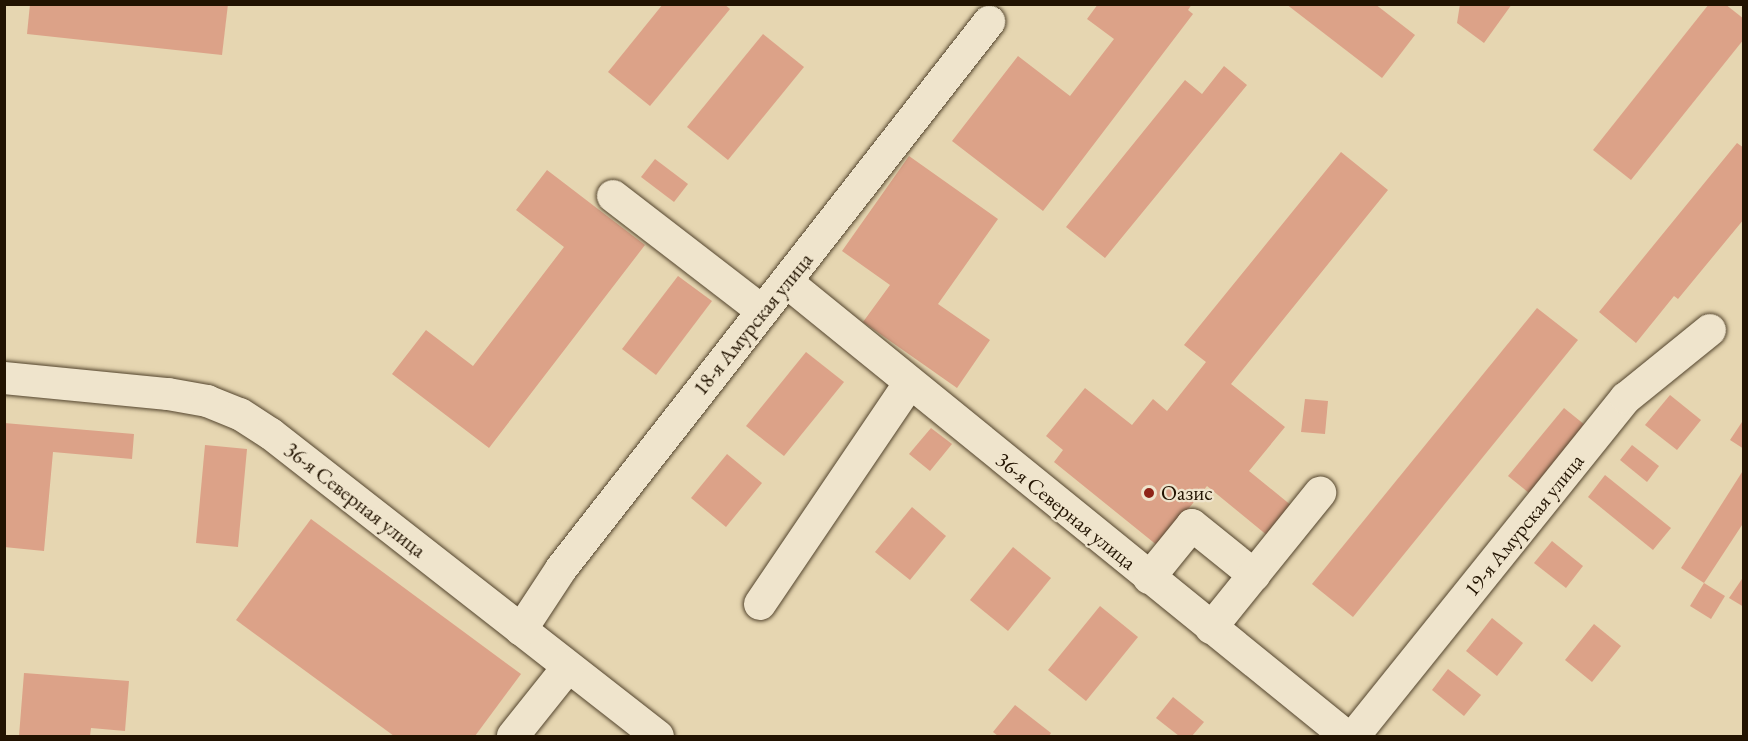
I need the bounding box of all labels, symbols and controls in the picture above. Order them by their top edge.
street label: 18-я Амурская улица [688,248,818,400]
street label: 36-я Северная улица [279,437,431,563]
street label: 36-я Северная улица [991,447,1141,575]
street label: 19-я Амурская улица [1459,449,1589,601]
place label: Оазис [1161,480,1213,506]
marker: Оазис [1142,486,1156,500]

